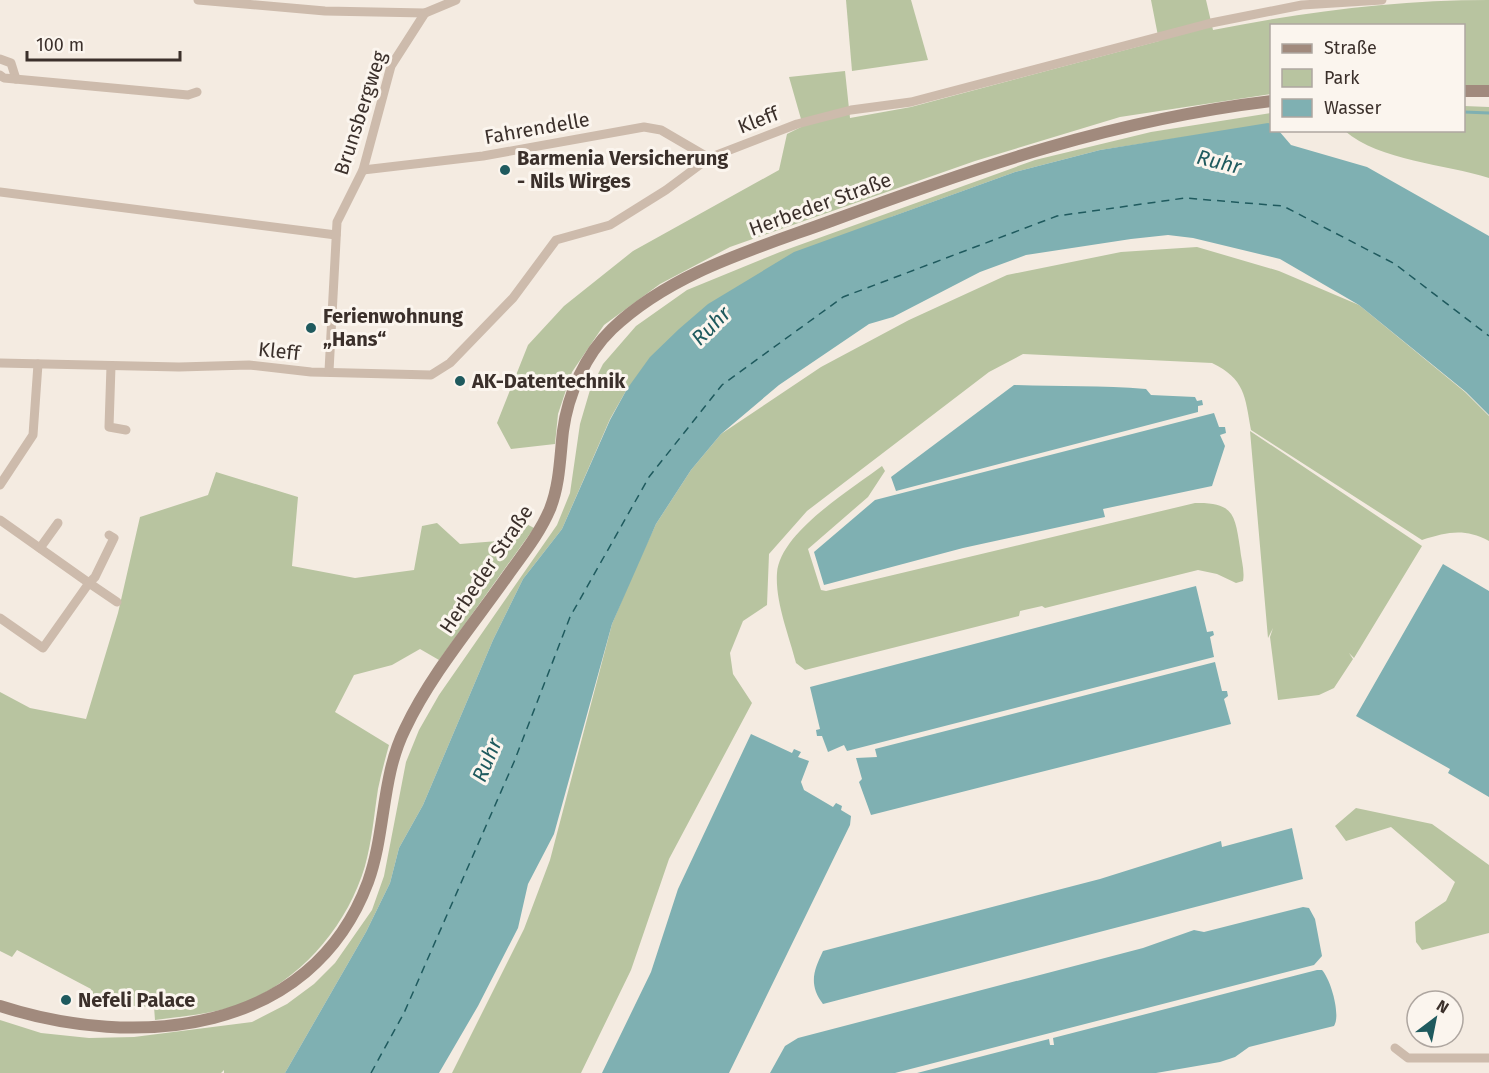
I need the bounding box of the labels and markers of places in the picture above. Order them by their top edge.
place label: Barmenia Versicherung - Nils Wirges [517,146,729,193]
marker: Barmenia Versicherung - Nils Wirges [498,163,512,177]
place label: Ferienwohnung „Hans“ [323,304,464,351]
marker: Ferienwohnung „Hans“ [304,321,318,335]
place label: AK-Datentechnik [471,369,626,393]
marker: AK-Datentechnik [453,374,467,388]
place label: Nefeli Palace [78,988,195,1012]
marker: Nefeli Palace [59,993,73,1007]

